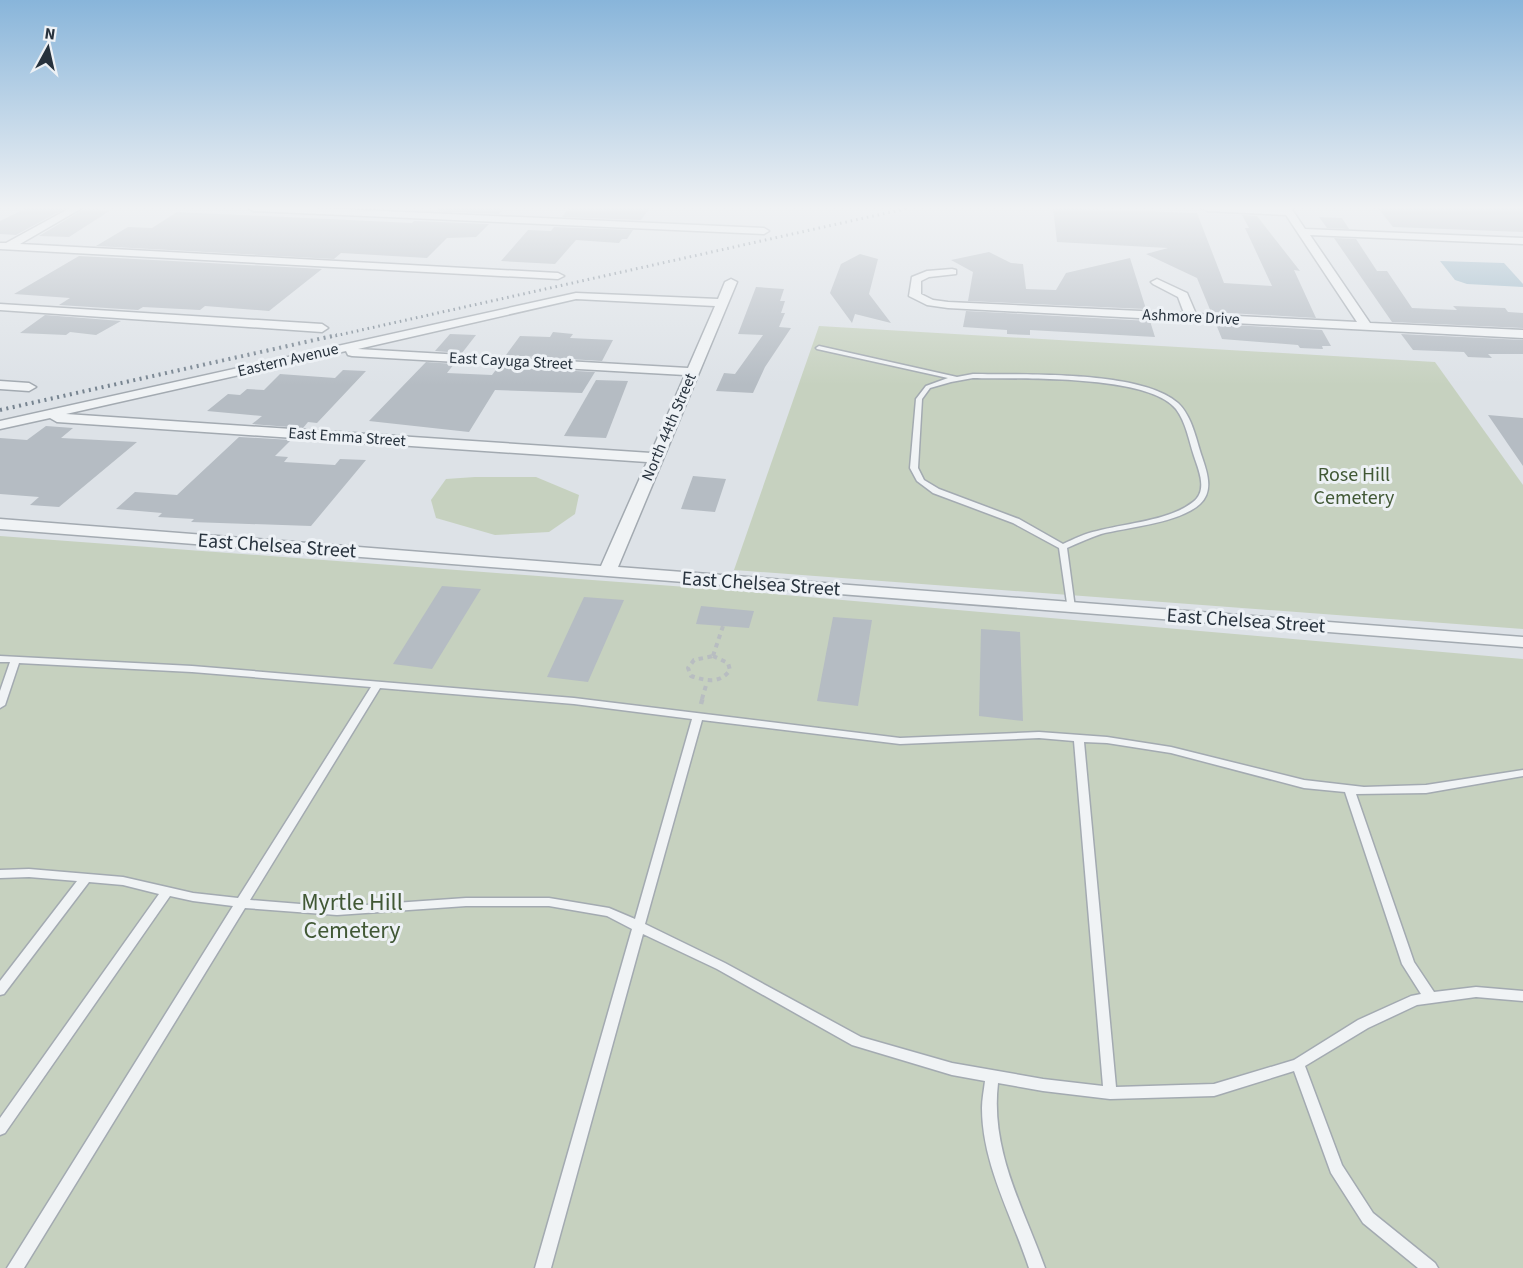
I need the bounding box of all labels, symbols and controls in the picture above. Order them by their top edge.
north arrow [18,18,78,78]
text: N [43,23,57,46]
street label: Ashmore Drive [1142,303,1240,331]
street label: Eastern Avenue [235,338,341,382]
street label: East Cayuga Street [448,347,574,375]
street label: North 44th Street [636,369,702,484]
street label: East Emma Street [287,422,407,452]
park label: Rose Hill Cemetery [1314,461,1395,512]
street label: East Chelsea Street [197,526,357,566]
street label: East Chelsea Street [681,564,841,604]
street label: East Chelsea Street [1166,601,1326,641]
park label: Myrtle Hill Cemetery [301,885,403,948]

